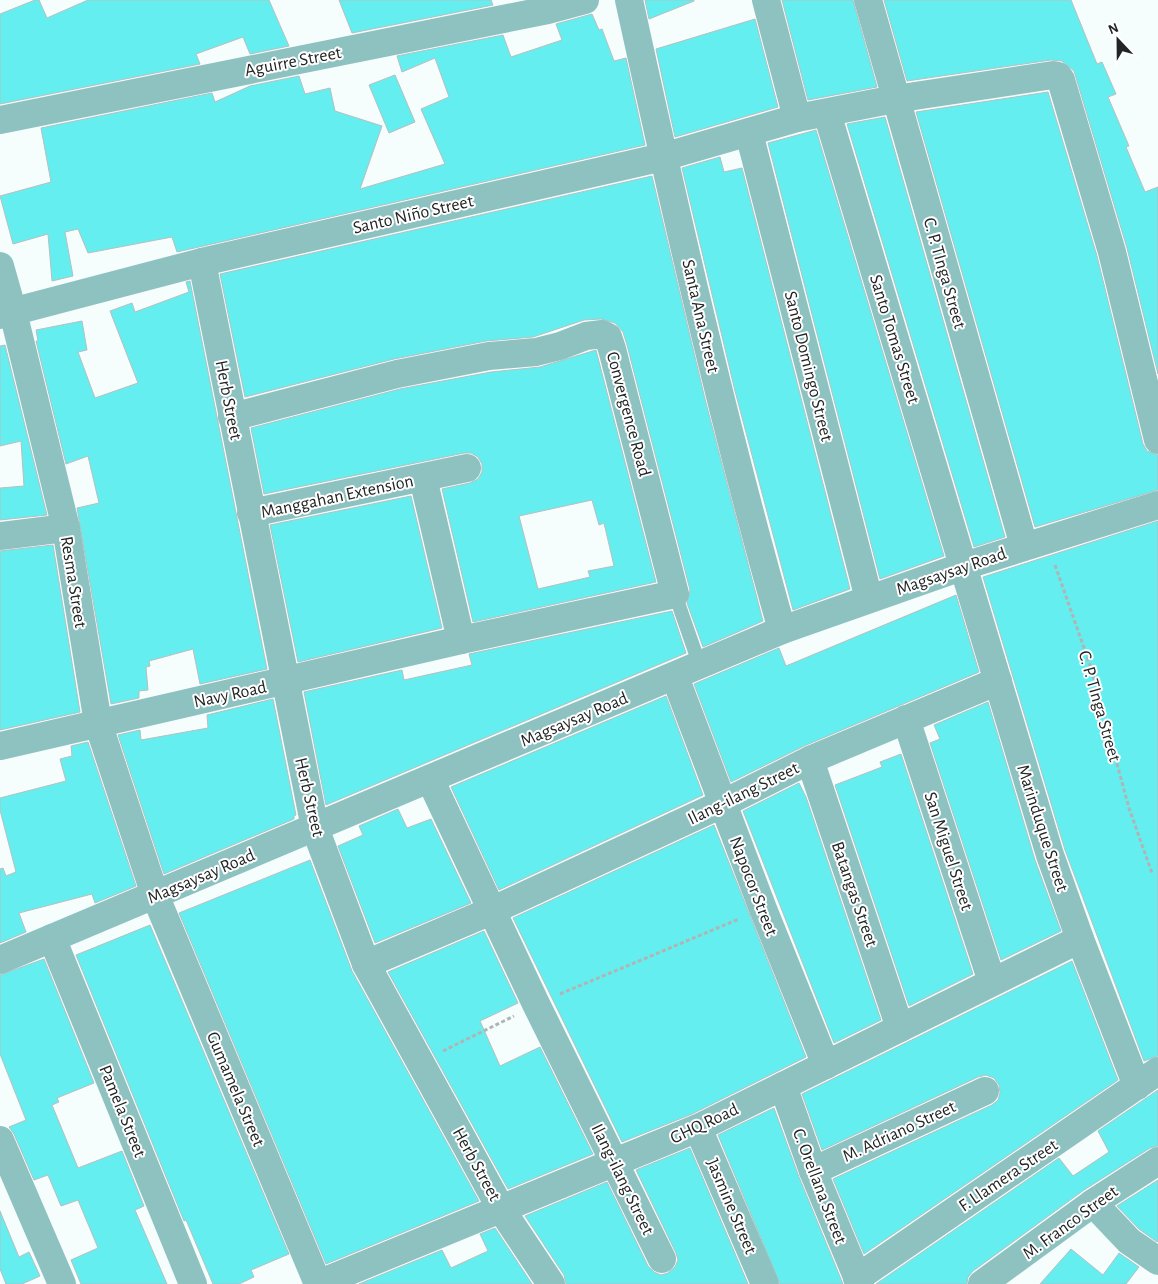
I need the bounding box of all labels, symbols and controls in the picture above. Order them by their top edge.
north arrow [1093,15,1143,65]
text: N [1106,21,1121,37]
street label: Aguirre Street [243,44,343,80]
street label: Santo Niño Street [351,192,475,238]
street label: C. P. TInga Street [920,216,969,331]
street label: Santa Ana Street [678,258,722,375]
street label: Santo Tomas Street [866,273,922,406]
street label: Santo Domingo Street [781,289,835,443]
street label: Convergence Road [603,350,653,479]
street label: Herb Street [211,359,245,442]
street label: Manggahan Extension [259,472,415,522]
street label: Resma Street [57,535,89,629]
street label: Magsaysay Road [894,545,1008,599]
street label: C. P. TInga Street [1075,649,1124,764]
street label: Navy Road [192,678,268,711]
street label: Magsaysay Road [518,689,631,751]
street label: Herb Street [291,756,327,839]
street label: Ilang-ilang Street [685,759,802,829]
street label: Marinduque Street [1013,763,1071,894]
street label: San Miguel Street [920,790,976,913]
street label: Napocor Street [726,834,780,939]
street label: Batangas Street [828,839,881,950]
street label: Magsaysay Road [145,846,258,908]
street label: Gumamela Street [203,1029,267,1150]
street label: Pamela Street [95,1063,149,1160]
street label: M. Adriano Street [840,1098,959,1166]
street label: GHQ Road [667,1100,741,1148]
street label: Ilang-ilang Street [587,1121,657,1238]
street label: Herb Street [449,1125,504,1204]
street label: C. Orellana Street [789,1126,849,1247]
street label: F. Llamera Street [956,1136,1062,1215]
street label: Jasmine Street [703,1156,759,1257]
street label: M. Franco Street [1020,1182,1122,1263]

